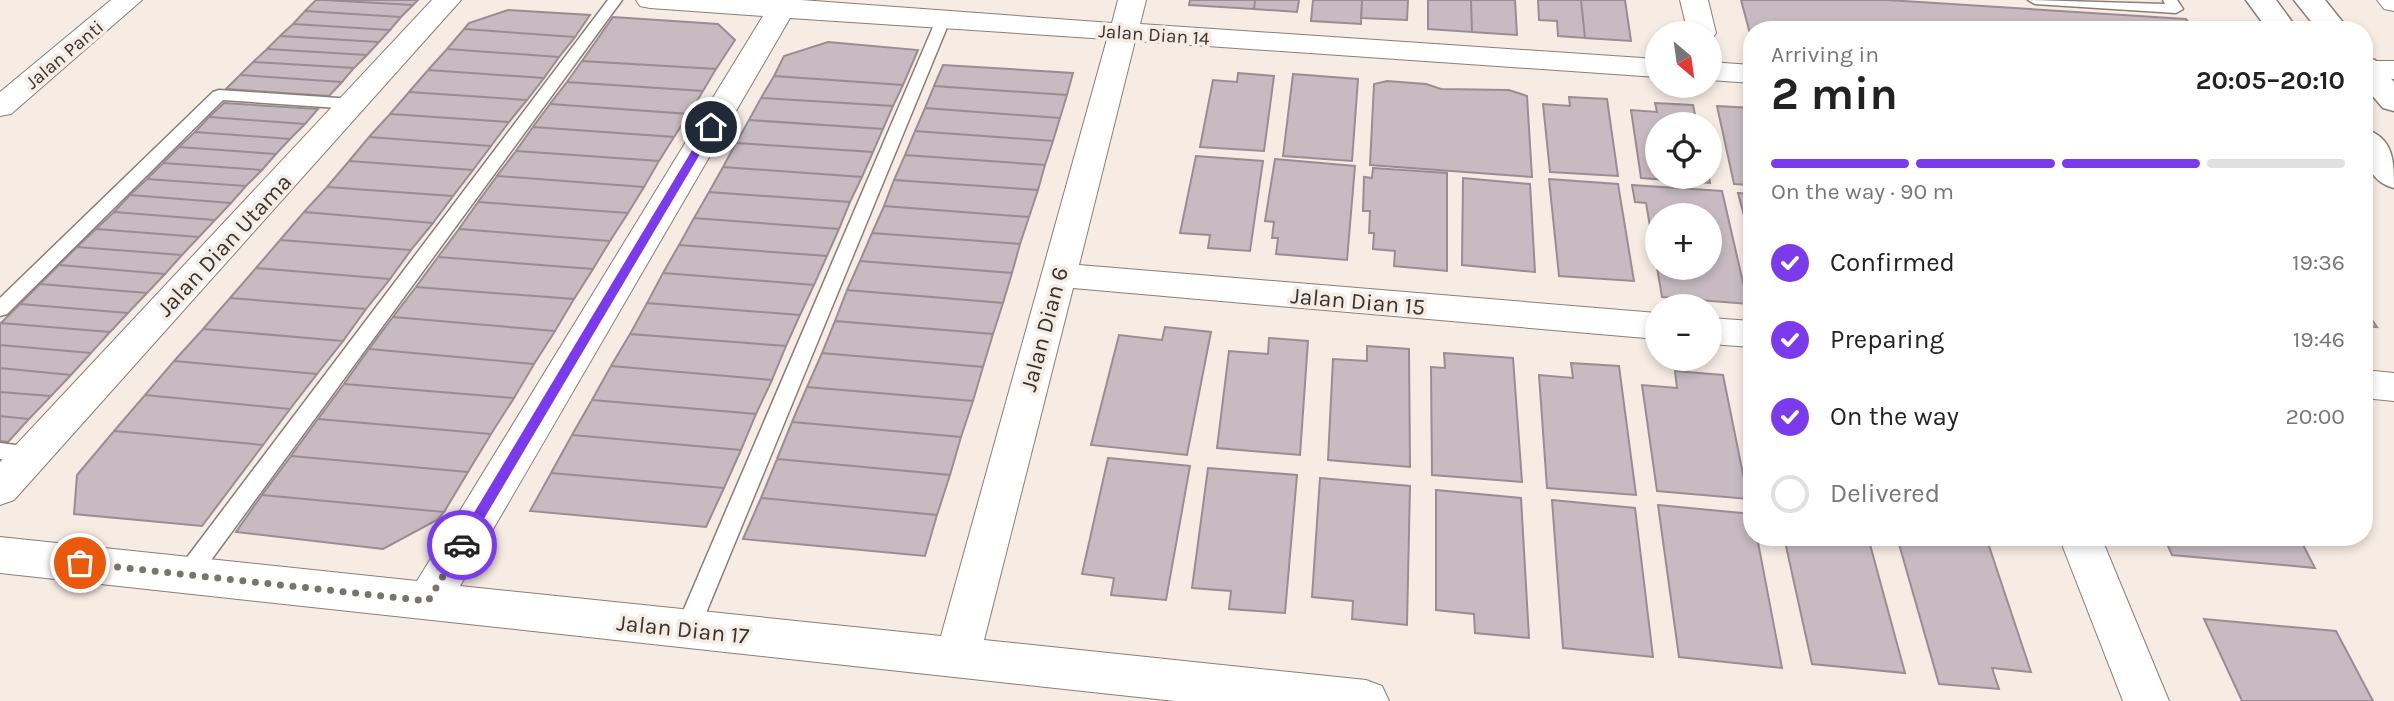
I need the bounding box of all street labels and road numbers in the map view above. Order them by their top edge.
street label: Jalan Panti [21,16,108,94]
street label: Jalan Dian 14 [1098,20,1211,50]
street label: Jalan Dian Utama [151,169,297,322]
street label: Jalan Dian 6 [1015,264,1074,394]
street label: Jalan Dian 15 [1290,282,1426,321]
street label: Jalan Dian 17 [615,609,751,650]

